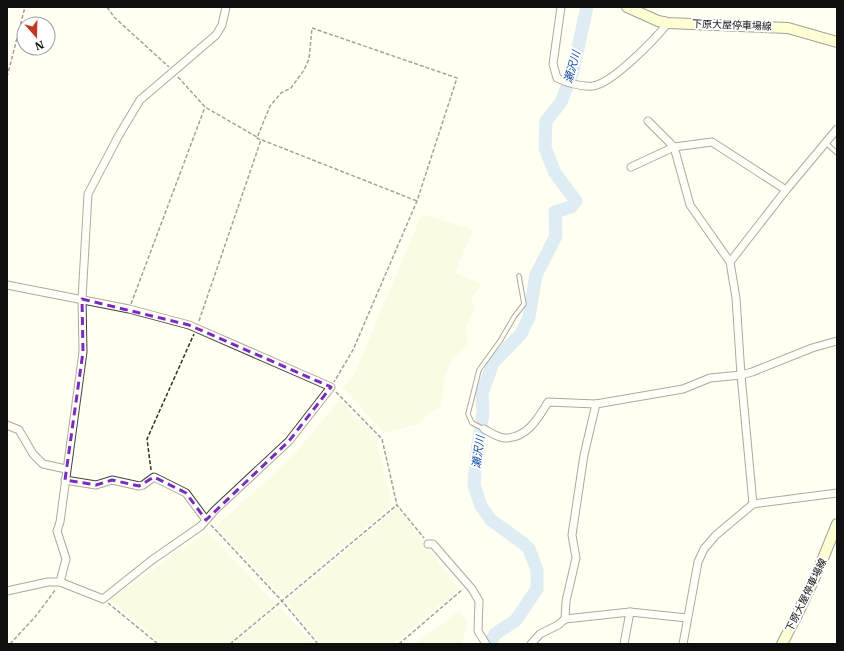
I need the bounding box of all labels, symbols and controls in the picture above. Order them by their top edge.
north arrow [16,16,56,56]
street label: 下原大屋停車場線 [692,17,772,33]
text: N [33,37,46,54]
water label: 瀬沢川 [561,48,584,85]
water label: 瀬沢川 [469,434,487,469]
street label: 下原大屋停車場線 [783,556,829,634]

